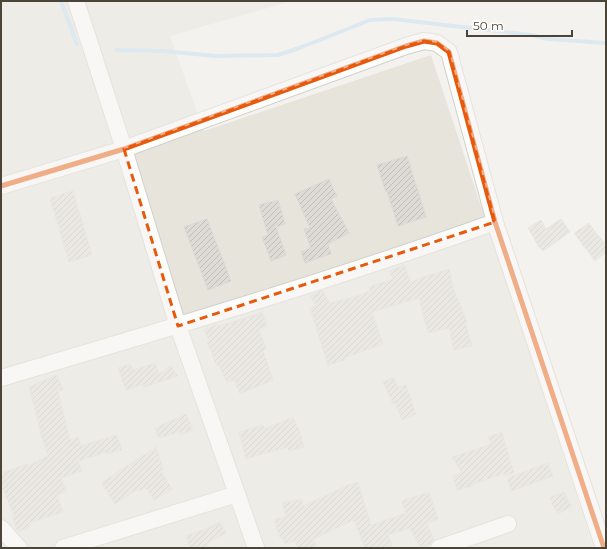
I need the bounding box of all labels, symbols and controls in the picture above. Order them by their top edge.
scale bar [467,12,572,38]
text: 50 m [473,18,504,33]

